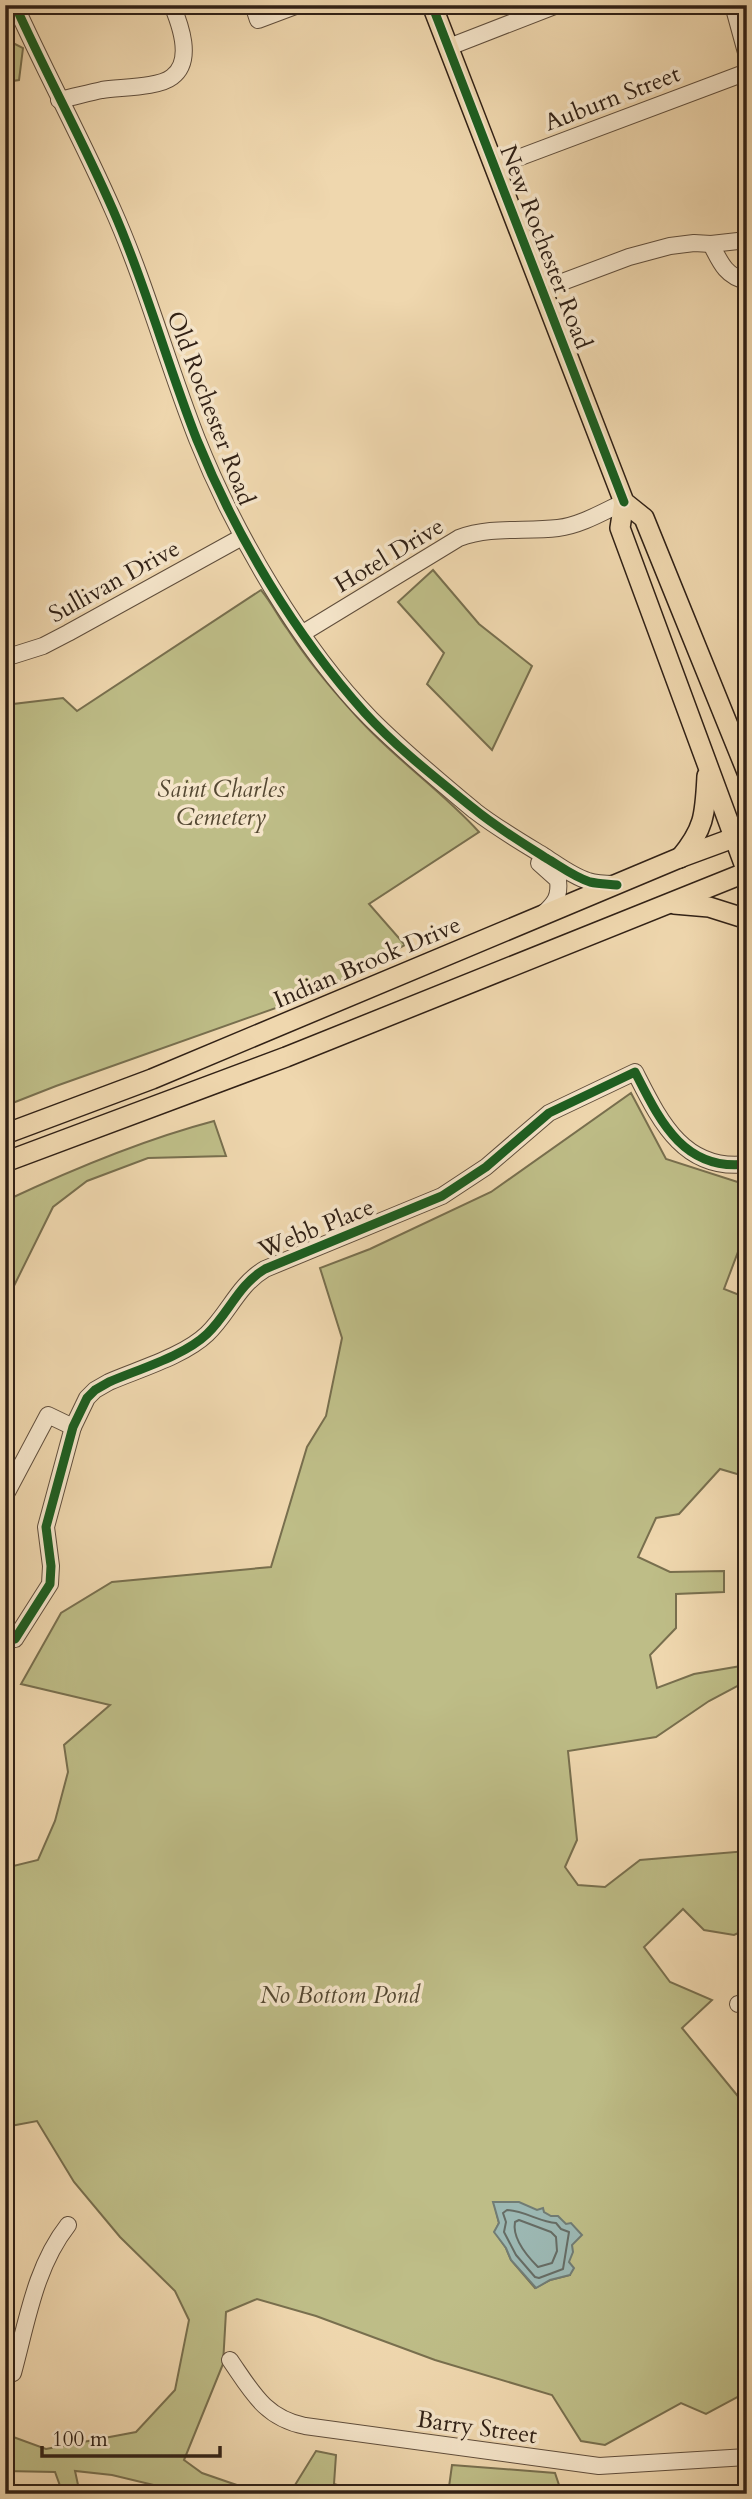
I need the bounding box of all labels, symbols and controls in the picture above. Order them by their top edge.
street label: Auburn Street [540,57,685,139]
street label: New Rochester Road [491,140,600,354]
street label: Old Rochester Road [158,307,263,510]
street label: Hotel Drive [328,510,450,601]
street label: Sullivan Drive [43,532,186,631]
park label: Saint Charles Cemetery [157,773,285,834]
street label: Indian Brook Drive [269,908,466,1017]
street label: Webb Place [252,1190,379,1267]
park label: No Bottom Pond [260,1979,421,2012]
street label: Barry Street [415,2403,540,2452]
scale bar [42,2415,220,2459]
text: 100 m [52,2425,108,2454]

